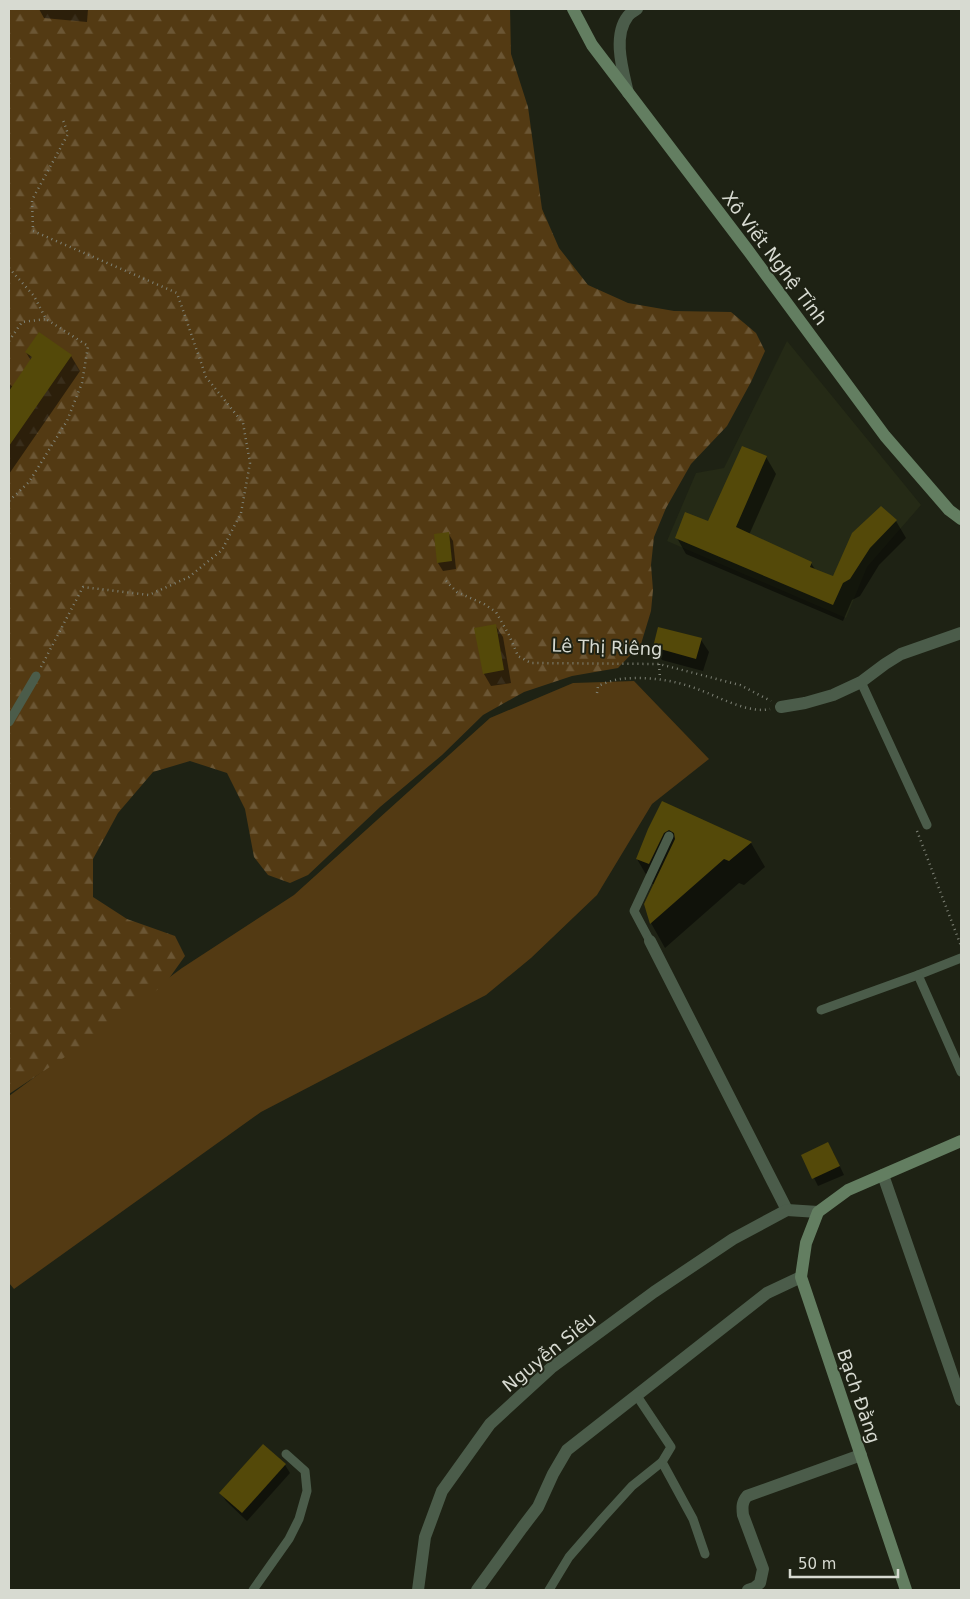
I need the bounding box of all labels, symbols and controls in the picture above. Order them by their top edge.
street label: Xô Viết Nghệ Tỉnh [718,187,832,329]
street label: Lê Thị Riêng [551,635,663,659]
street label: Nguyễn Siêu [498,1308,600,1396]
street label: Bạch Đằng [833,1346,885,1446]
scale bar [790,1546,898,1578]
text: 50 m [798,1555,836,1573]

